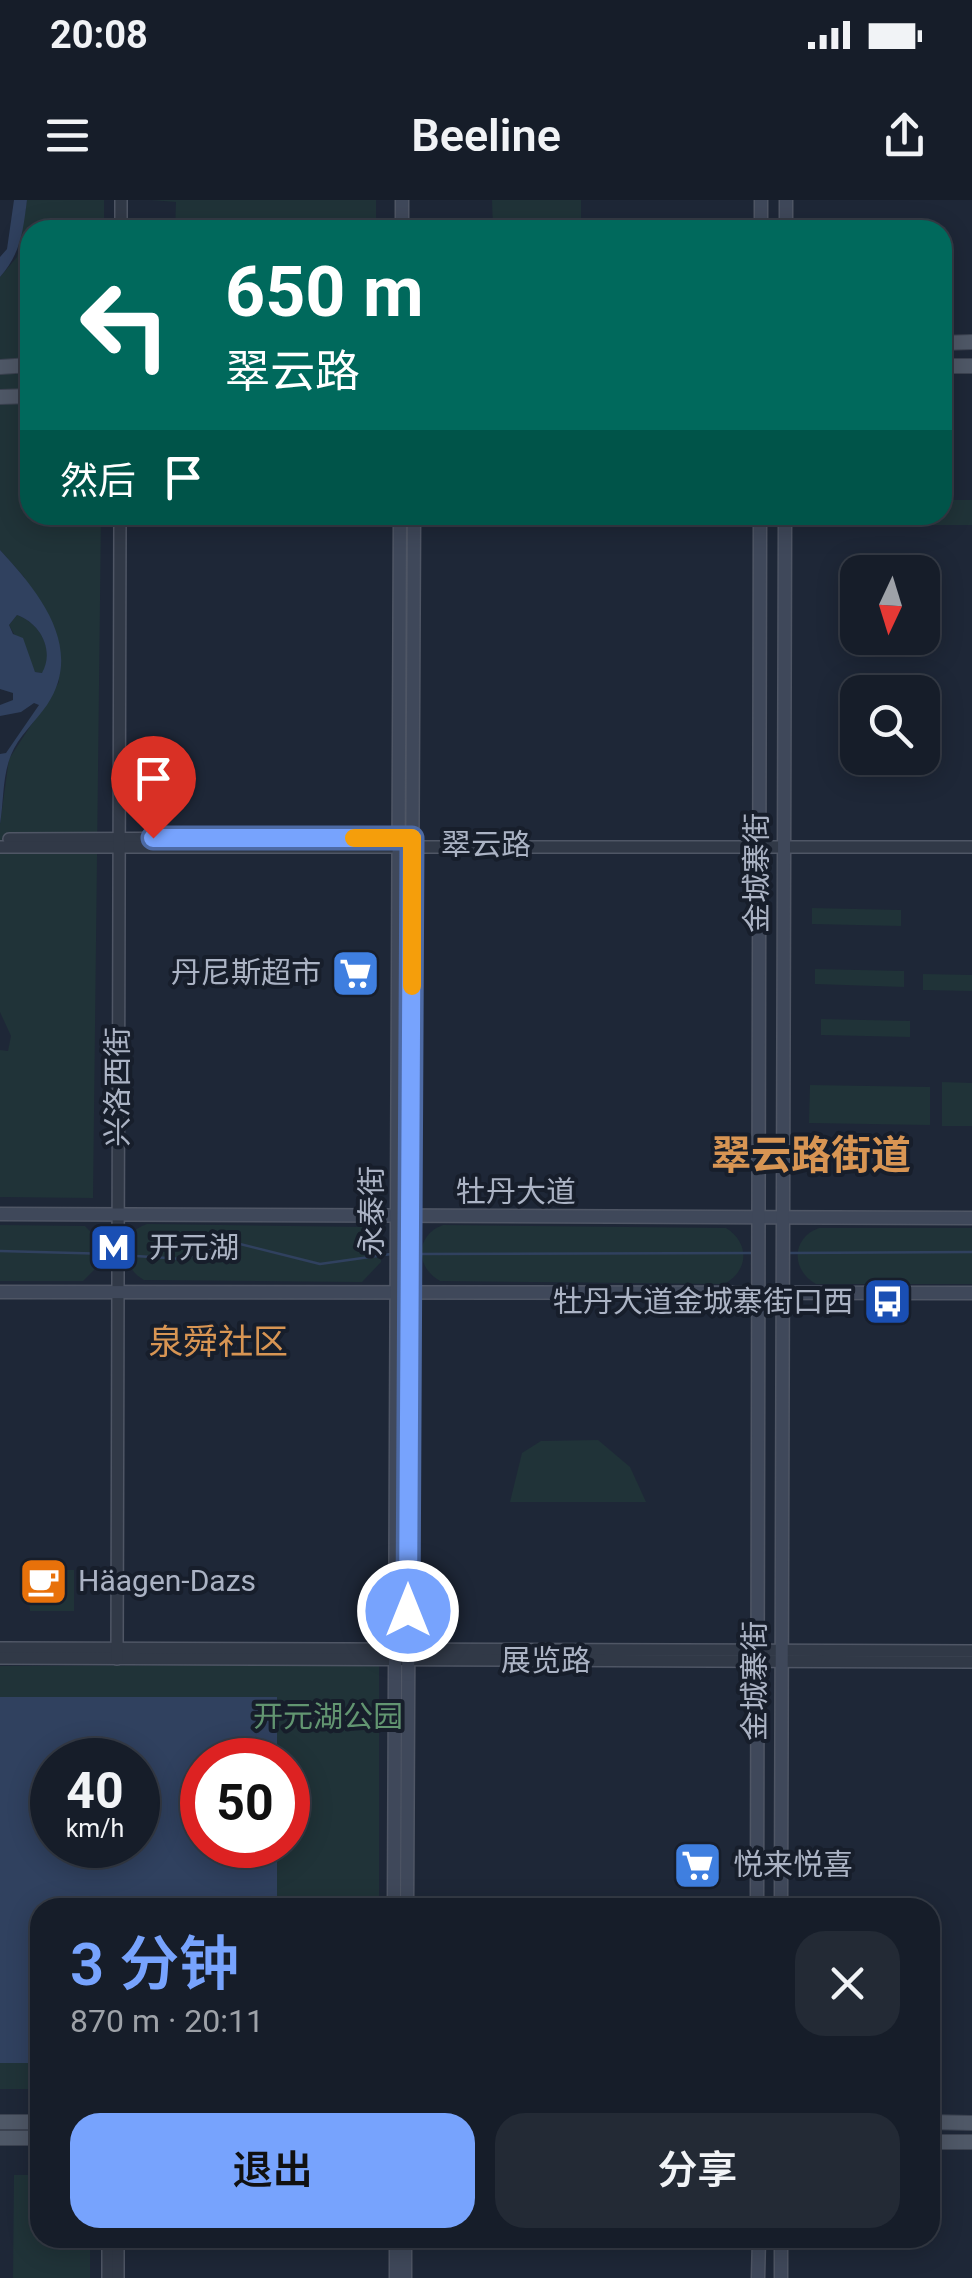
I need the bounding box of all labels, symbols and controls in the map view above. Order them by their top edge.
text: 20:08 [50,13,148,57]
icon: menu [40,108,95,163]
icon: share [877,108,932,163]
text: Beeline [411,109,561,162]
text: 650 m [225,251,424,333]
icon: left [60,260,190,390]
text: 翠云路 [225,345,360,398]
icon: arrive [156,450,211,505]
text: 然后 [60,459,136,503]
north arrow [840,555,940,655]
map controls [840,555,940,775]
button: search [840,675,940,775]
pin [111,736,196,839]
icon: arrive [126,751,181,806]
street label: 金城寨街 [739,813,774,933]
street label: 翠云路 [441,827,531,862]
supermarket icon: 丹尼斯超市 [330,947,382,999]
place label: 丹尼斯超市 [171,955,321,990]
street label: 兴洛西街 [100,1027,135,1147]
district label: 翠云路街道 [711,1132,911,1179]
street label: 永泰街 [354,1166,389,1256]
street label: 牡丹大道 [456,1174,576,1209]
metro station icon: 开元湖 [88,1222,140,1274]
place label: 开元湖 [149,1230,239,1265]
bus stop icon: 牡丹大道金城寨街口西 [862,1276,914,1328]
place label: 牡丹大道金城寨街口西 [553,1284,853,1319]
district label: 泉舜社区 [148,1322,288,1363]
cafe icon: Häagen-Dazs [17,1555,69,1607]
position arrow [356,1559,460,1663]
place label: Häagen-Dazs [78,1563,256,1598]
street label: 金城寨街 [737,1621,772,1741]
street label: 展览路 [501,1643,591,1678]
park label: 开元湖公园 [253,1699,403,1734]
speed limit sign: 50 [180,1738,310,1868]
text: 40 [66,1762,124,1820]
text: km/h [66,1814,124,1843]
supermarket icon: 悦来悦喜 [672,1839,724,1891]
place label: 悦来悦喜 [733,1847,853,1882]
text: 3 分钟 [70,1929,239,2000]
button: close [795,1931,900,2036]
text: 870 m · 20:11 [70,2002,264,2040]
button: 退出 [70,2113,475,2228]
button: 分享 [495,2113,900,2228]

